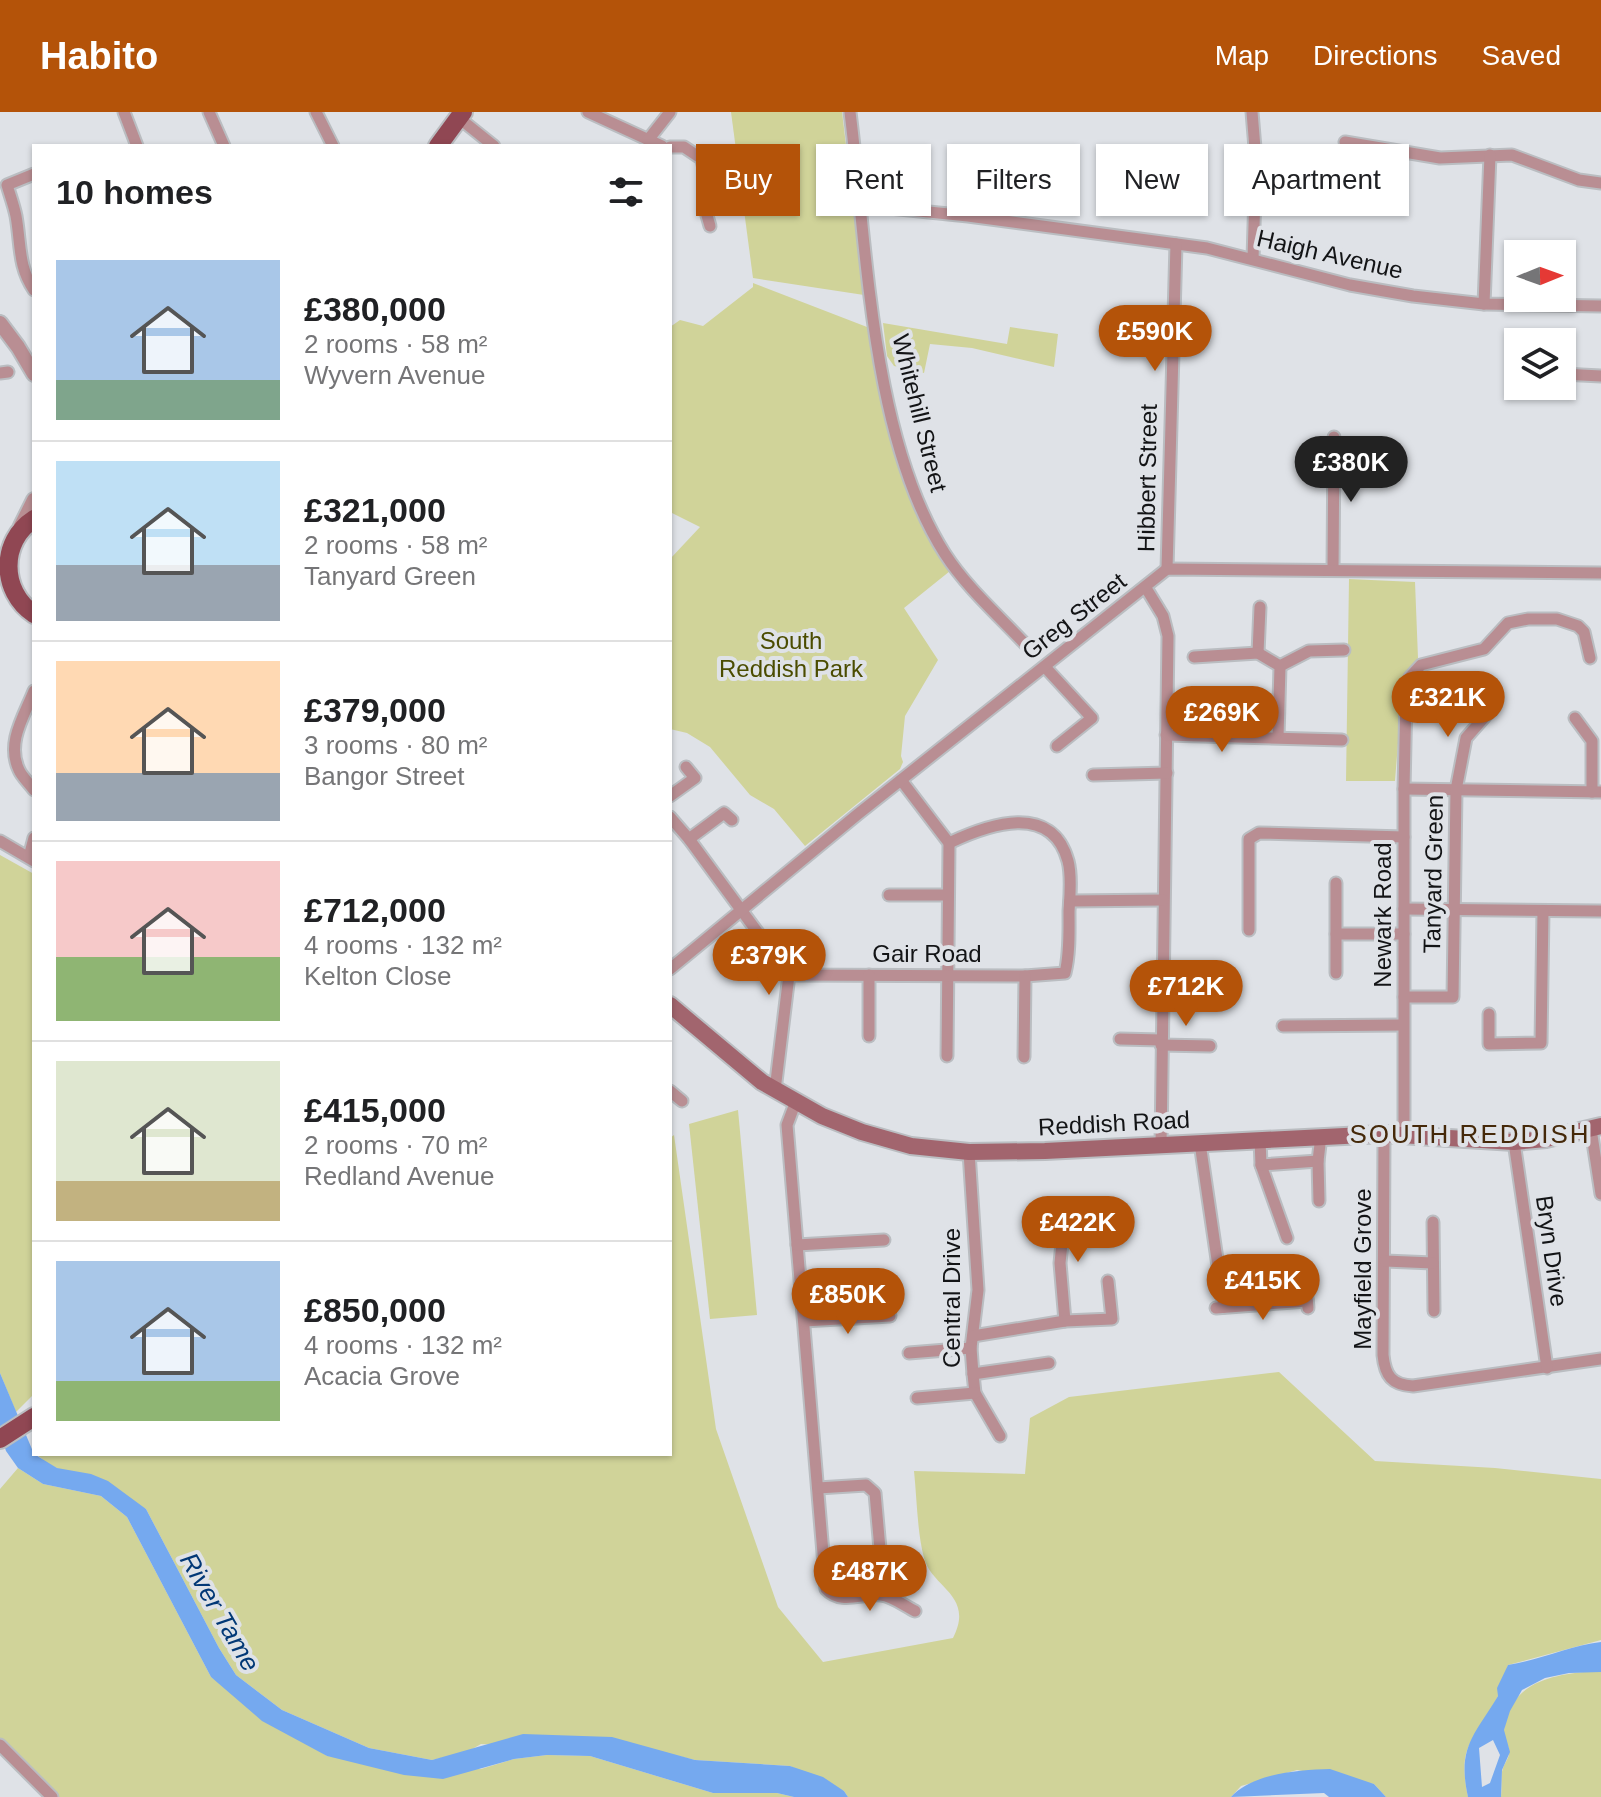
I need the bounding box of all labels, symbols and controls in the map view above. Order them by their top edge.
text: Habito [40,35,158,77]
text: Map [1215,40,1269,71]
text: Directions [1313,40,1438,71]
text: Saved [1482,40,1561,71]
chip: Buy [696,144,800,216]
chip: Rent [816,144,931,216]
chip: Filters [947,144,1080,216]
chip: New [1096,144,1208,216]
chip: Apartment [1224,144,1409,216]
icon: filters [604,170,648,214]
text: 10 homes [56,173,213,211]
street label: Haigh Avenue [1254,224,1406,284]
north arrow [1504,240,1576,312]
map controls [1504,240,1576,400]
text: £380,000 [304,290,446,328]
icon: home [120,292,216,388]
pin: £590K [1099,305,1211,373]
text: £590K [1117,316,1193,346]
button: layers [1504,328,1576,400]
text: 2 rooms · 58 m² [304,329,488,359]
street label: Whitehill Street [887,331,953,495]
text: Wyvern Avenue [304,360,485,390]
street label: Hibbert Street [1132,403,1162,552]
pin: £380K [1295,436,1407,504]
text: £380K [1313,447,1389,477]
text: £321,000 [304,491,446,529]
icon: home [120,493,216,589]
text: 2 rooms · 58 m² [304,530,488,560]
text: Tanyard Green [304,561,476,591]
street label: Greg Street [1017,567,1131,665]
park label: South Reddish Park [719,627,864,682]
pin: £321K [1392,671,1504,739]
text: £321K [1410,682,1486,712]
pin: £269K [1166,686,1278,754]
text: £379,000 [304,691,446,729]
icon: home [120,693,216,789]
text: £269K [1184,697,1260,727]
text: 3 rooms · 80 m² [304,730,488,760]
text: Bangor Street [304,761,464,791]
street label: Tanyard Green [1418,794,1448,954]
street label: Newark Road [1369,842,1396,988]
text: £712,000 [304,891,446,929]
icon: home [120,893,216,989]
pin: £379K [713,929,825,997]
text: 4 rooms · 132 m² [304,930,502,960]
text: £379K [731,940,807,970]
street label: Gair Road [872,940,982,967]
pin: £712K [1130,960,1242,1028]
text: Kelton Close [304,961,451,991]
text: £712K [1148,971,1224,1001]
text: £415,000 [304,1091,446,1129]
icon: home [120,1093,216,1189]
street label: Reddish Road [1037,1106,1191,1140]
district label: SOUTH REDDISH [1349,1119,1591,1149]
text: 2 rooms · 70 m² [304,1130,488,1160]
text: Redland Avenue [304,1161,494,1191]
street label: Mayfield Grove [1349,1188,1376,1350]
street label: Bryn Drive [1531,1194,1573,1308]
pin: £422K [1022,1196,1134,1264]
text: £422K [1040,1207,1116,1237]
street label: Central Drive [938,1228,965,1368]
pin: £415K [1207,1254,1319,1322]
text: £415K [1225,1265,1301,1295]
pin: £850K [792,1268,904,1336]
text: £850K [810,1279,886,1309]
text: £850,000 [304,1291,446,1329]
icon: home [120,1293,216,1389]
text: 4 rooms · 132 m² [304,1330,502,1360]
text: Acacia Grove [304,1361,460,1391]
pin: £487K [814,1545,926,1613]
water label: River Tame [174,1547,266,1677]
text: £487K [832,1556,908,1586]

